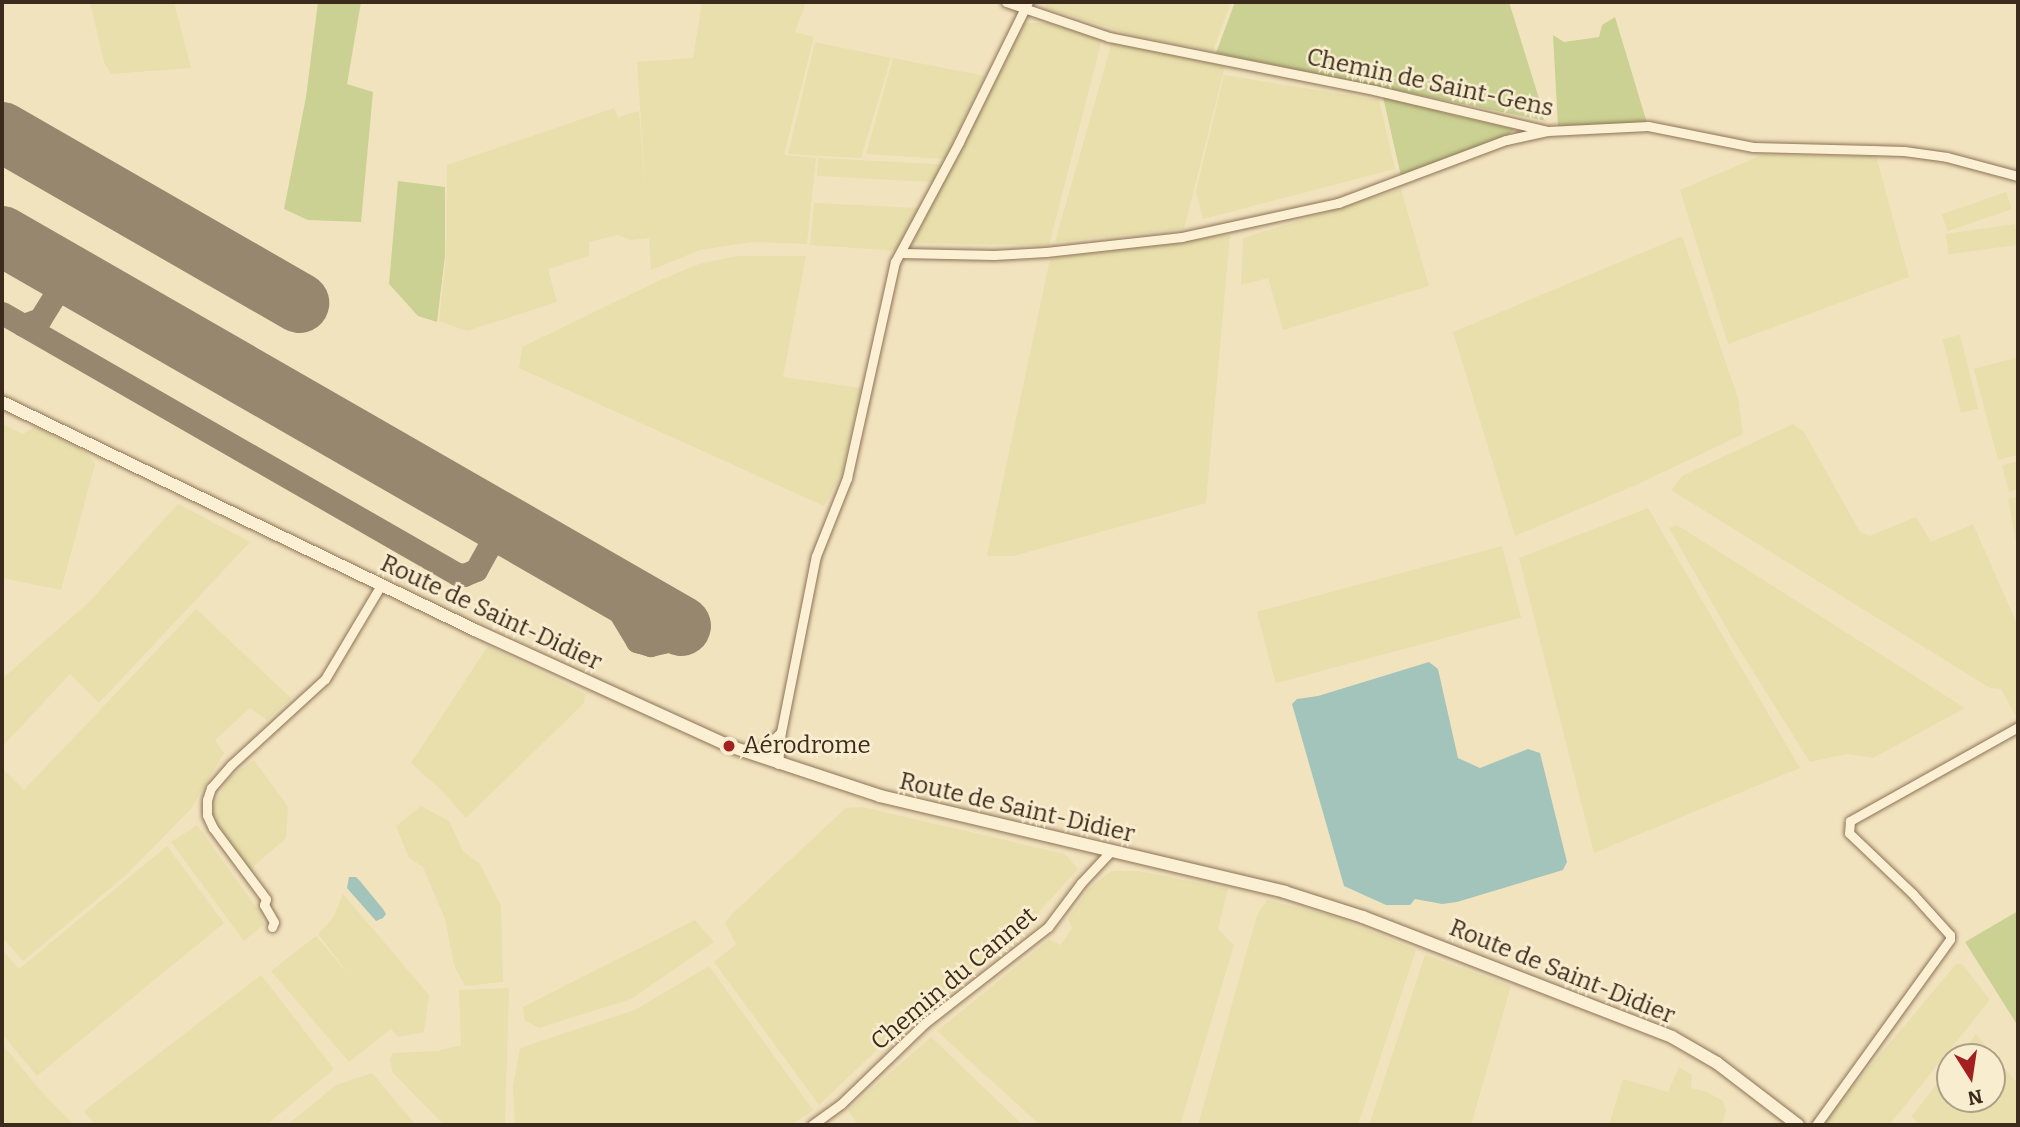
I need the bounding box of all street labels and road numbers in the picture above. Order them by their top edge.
street label: Chemin de Saint-Gens [1304,43,1556,123]
street label: Route de Saint-Didier [376,549,606,677]
street label: Route de Saint-Didier [897,767,1137,849]
street label: Chemin du Cannet [865,901,1043,1057]
street label: Route de Saint-Didier [1445,914,1679,1030]

